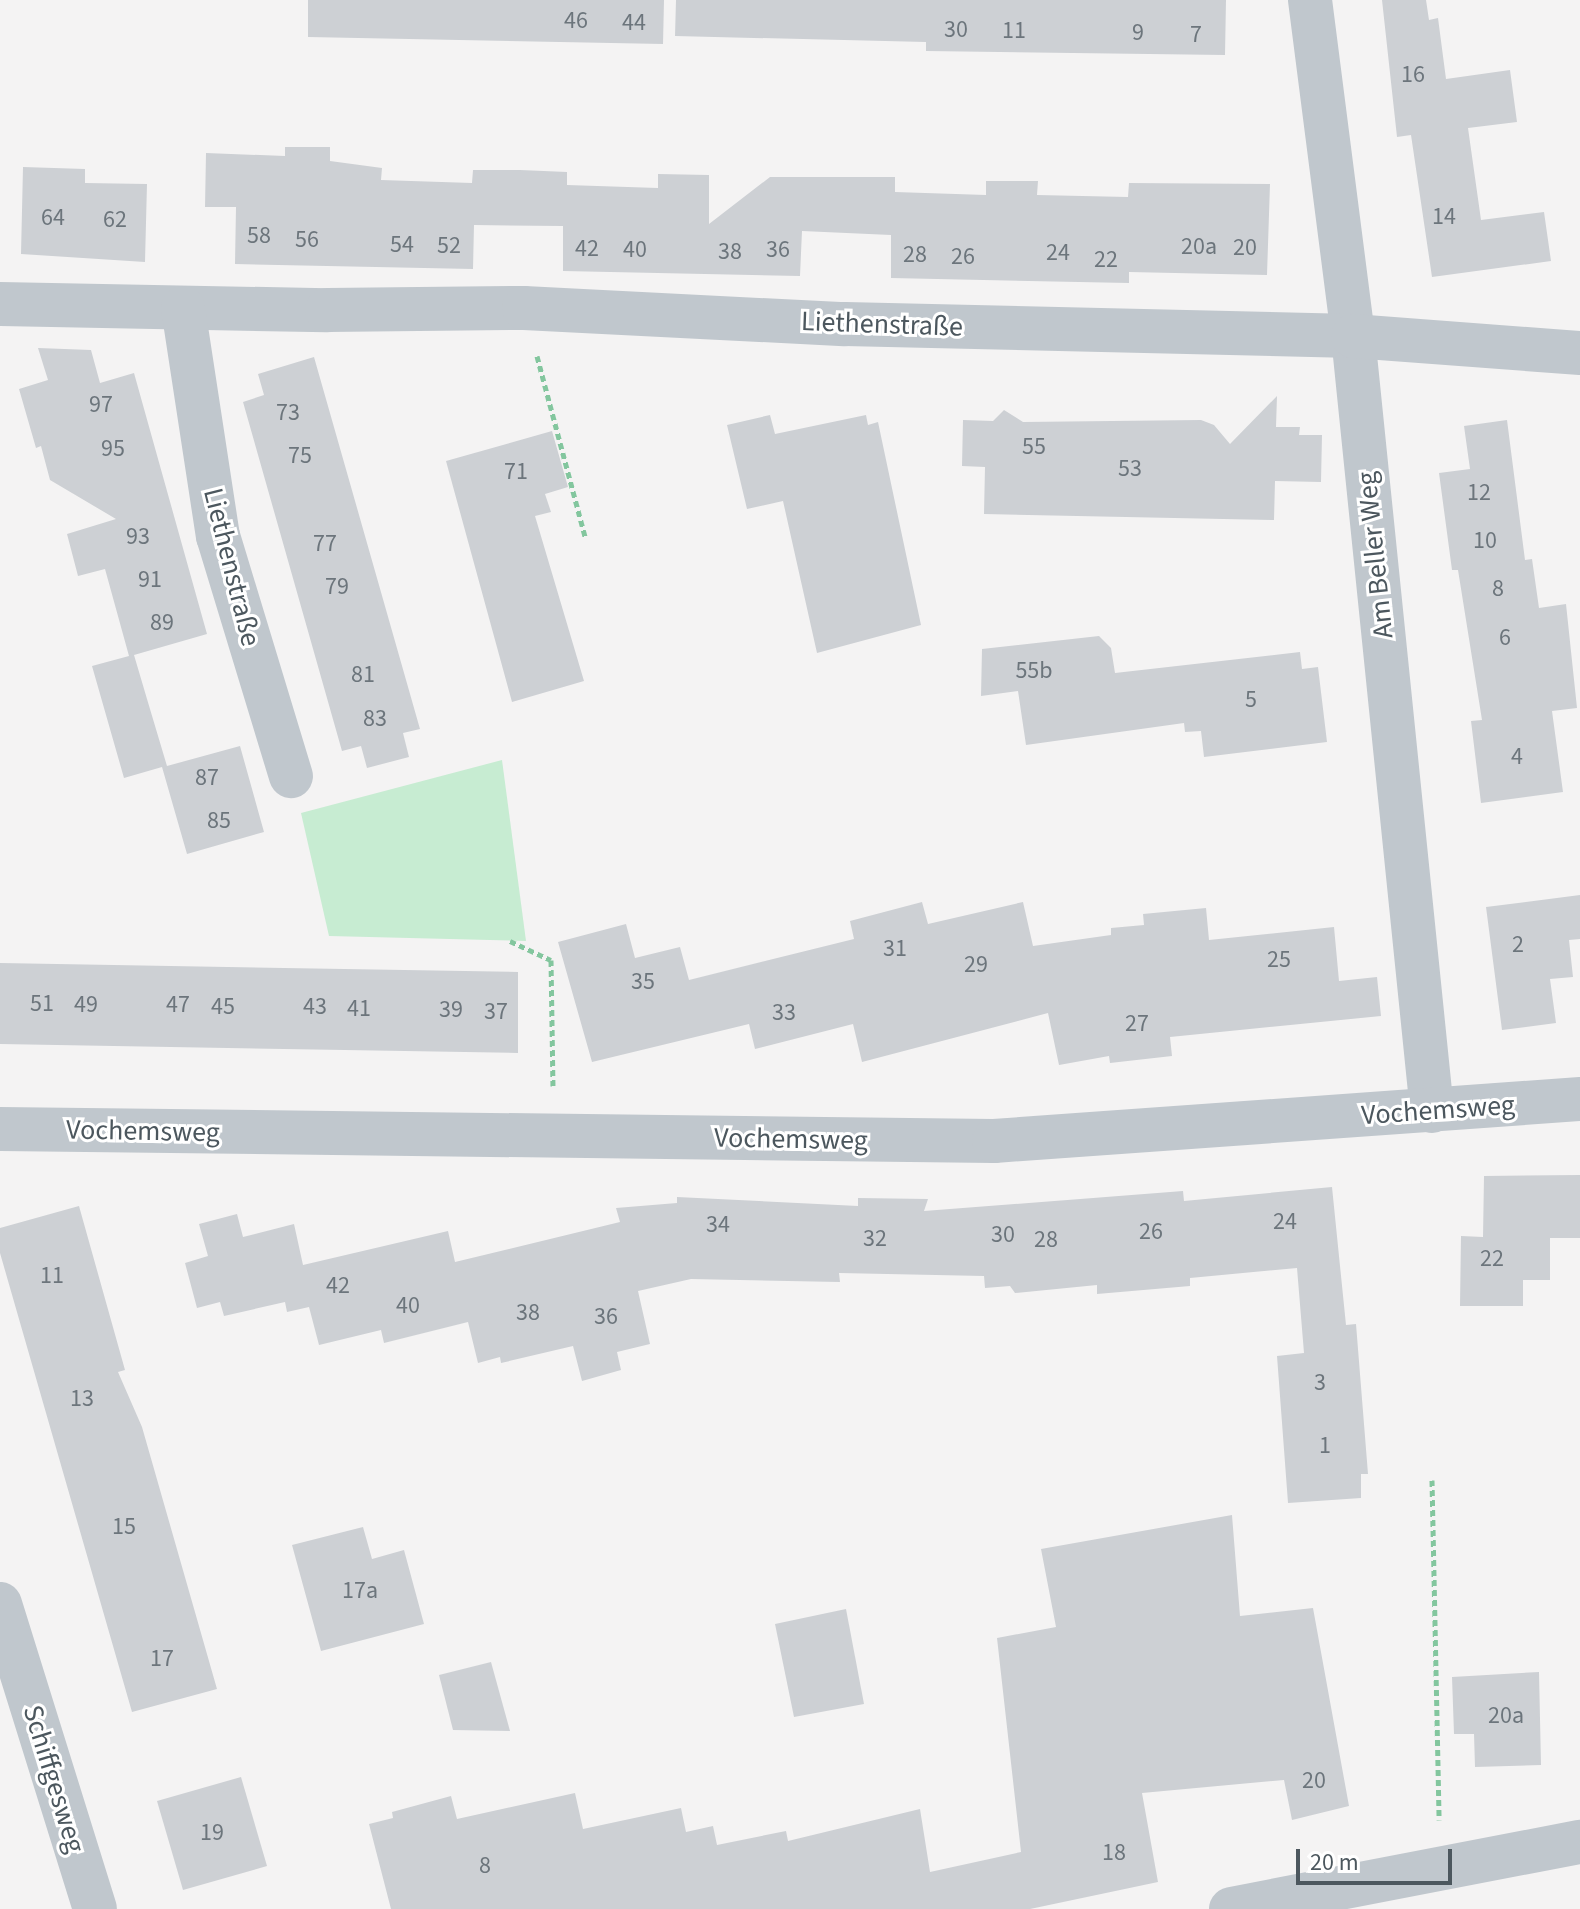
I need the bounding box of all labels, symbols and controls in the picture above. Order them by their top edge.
house number: 46 [564,7,588,35]
house number: 44 [622,9,646,37]
house number: 30 [944,16,968,44]
house number: 11 [1002,17,1026,45]
house number: 9 [1132,19,1144,47]
house number: 7 [1190,21,1202,49]
house number: 16 [1401,61,1425,89]
house number: 14 [1432,203,1456,231]
house number: 64 [41,204,65,232]
house number: 62 [103,206,127,234]
house number: 58 [247,222,271,250]
house number: 56 [295,226,319,254]
house number: 54 [390,231,414,259]
house number: 52 [437,232,461,260]
house number: 20a [1181,233,1217,261]
house number: 20 [1233,234,1257,262]
house number: 42 [575,235,599,263]
house number: 40 [623,236,647,264]
house number: 36 [766,236,790,264]
house number: 38 [718,238,742,266]
house number: 24 [1046,239,1070,267]
house number: 28 [903,241,927,269]
house number: 26 [951,243,975,271]
house number: 22 [1094,246,1118,274]
street label: Liethenstraße [801,304,963,344]
house number: 97 [89,391,113,419]
house number: 73 [276,399,300,427]
house number: 55 [1022,433,1046,461]
house number: 95 [101,435,125,463]
house number: 75 [288,442,312,470]
house number: 53 [1118,455,1142,483]
house number: 71 [504,458,528,486]
street label: Am Beller Weg [1350,470,1400,640]
house number: 12 [1467,479,1491,507]
street label: Liethenstraße [196,484,268,650]
house number: 93 [126,523,150,551]
house number: 10 [1473,527,1497,555]
house number: 77 [313,530,337,558]
house number: 91 [138,566,162,594]
house number: 79 [325,573,349,601]
house number: 8 [1492,575,1504,603]
house number: 89 [150,609,174,637]
house number: 6 [1499,624,1511,652]
house number: 55b [1015,657,1053,685]
house number: 81 [351,661,375,689]
house number: 5 [1245,686,1257,714]
house number: 83 [363,705,387,733]
house number: 4 [1511,743,1523,771]
house number: 87 [195,764,219,792]
house number: 85 [207,807,231,835]
house number: 2 [1512,931,1524,959]
house number: 31 [883,935,907,963]
house number: 25 [1267,946,1291,974]
house number: 29 [964,951,988,979]
house number: 35 [631,968,655,996]
house number: 51 [30,990,54,1018]
house number: 49 [74,991,98,1019]
house number: 47 [166,991,190,1019]
house number: 45 [211,993,235,1021]
house number: 43 [303,993,327,1021]
house number: 41 [347,995,371,1023]
house number: 39 [439,996,463,1024]
house number: 37 [484,998,508,1026]
house number: 33 [772,999,796,1027]
house number: 27 [1125,1010,1149,1038]
street label: Vochemsweg [1360,1088,1516,1132]
street label: Vochemsweg [66,1113,220,1149]
street label: Vochemsweg [714,1121,868,1157]
house number: 24 [1273,1208,1297,1236]
house number: 34 [706,1211,730,1239]
house number: 26 [1139,1218,1163,1246]
house number: 30 [991,1221,1015,1249]
house number: 32 [863,1225,887,1253]
house number: 28 [1034,1226,1058,1254]
house number: 22 [1480,1245,1504,1273]
house number: 11 [40,1262,64,1290]
house number: 42 [326,1272,350,1300]
house number: 40 [396,1292,420,1320]
house number: 38 [516,1299,540,1327]
house number: 36 [594,1303,618,1331]
house number: 3 [1314,1369,1326,1397]
house number: 13 [70,1385,94,1413]
house number: 1 [1319,1432,1331,1460]
house number: 15 [112,1513,136,1541]
house number: 17a [342,1577,378,1605]
house number: 17 [150,1645,174,1673]
street label: Schiffgesweg [16,1701,92,1857]
house number: 20a [1488,1702,1524,1730]
house number: 20 [1302,1767,1326,1795]
house number: 19 [200,1819,224,1847]
scale bar [1300,1833,1456,1883]
house number: 18 [1102,1839,1126,1867]
text: 20 m [1310,1845,1359,1880]
house number: 8 [479,1852,491,1880]

